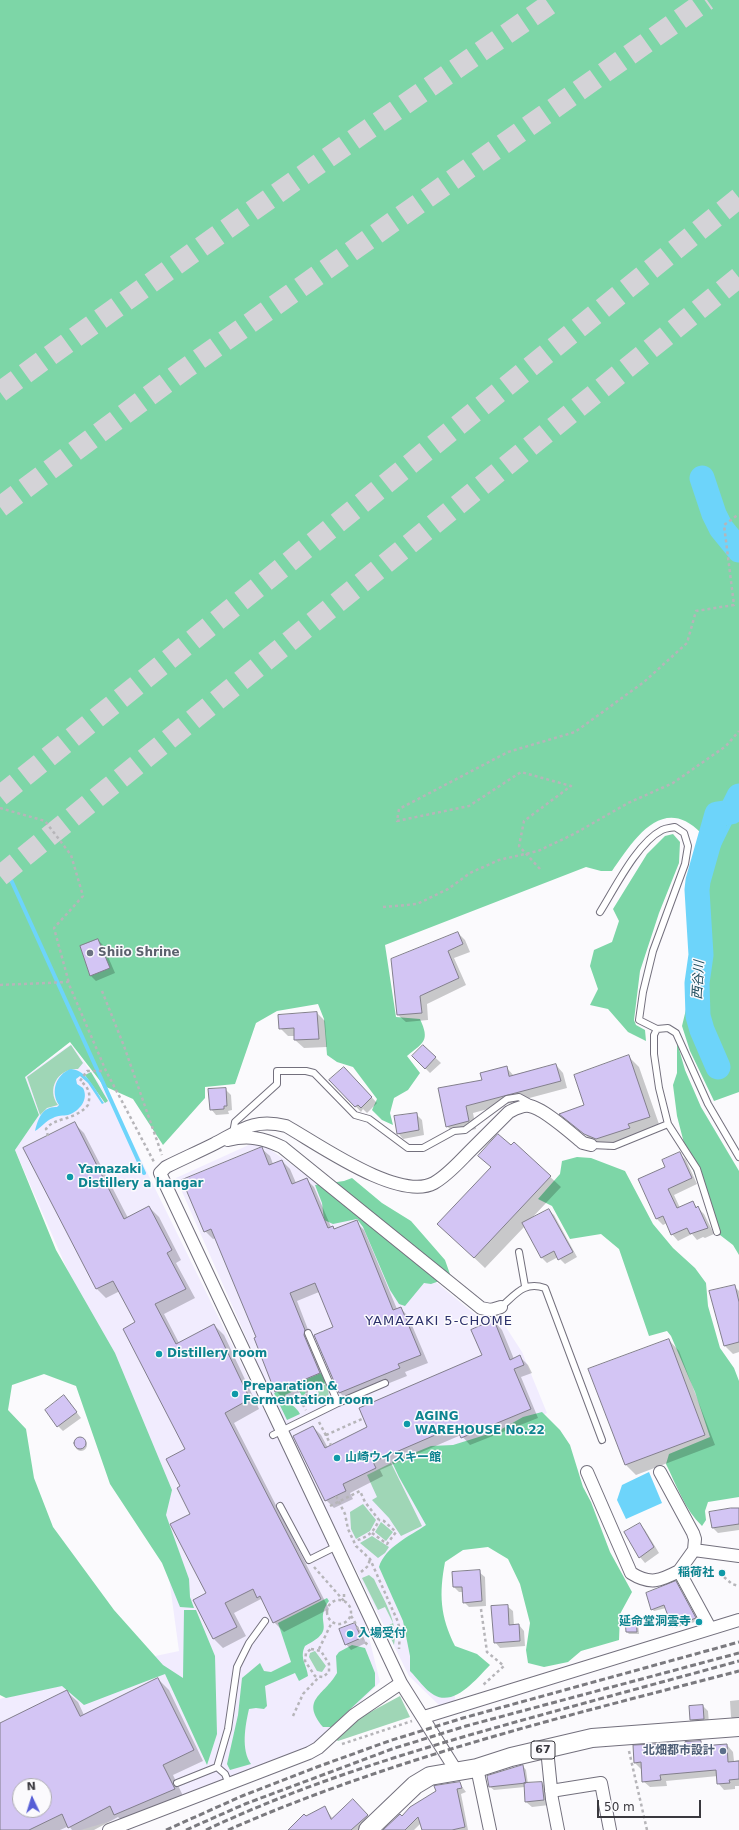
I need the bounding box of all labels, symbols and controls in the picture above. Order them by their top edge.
place label: Shiio Shrine [98,946,180,960]
marker: Shiio Shrine [85,948,95,958]
water label: 西谷川 [690,960,708,1000]
place label: Yamazaki Distillery a hangar [78,1163,203,1191]
marker: Yamazaki Distillery a hangar [65,1172,75,1182]
district label: YAMAZAKI 5-CHOME [365,1314,513,1330]
place label: Distillery room [167,1347,267,1361]
marker: Distillery room [154,1349,164,1359]
place label: Preparation & Fermentation room [243,1380,374,1408]
marker: Preparation & Fermentation room [230,1389,240,1399]
place label: AGING WAREHOUSE No.22 [415,1410,545,1438]
marker: AGING WAREHOUSE No.22 [402,1419,412,1429]
place label: 山崎ウイスキー館 [345,1451,441,1465]
marker: 山崎ウイスキー館 [332,1453,342,1463]
place label: 稲荷社 [678,1566,714,1580]
marker: 稲荷社 [717,1568,727,1578]
place label: 延命堂洞雲寺 [619,1615,691,1629]
marker: 延命堂洞雲寺 [694,1617,704,1627]
place label: 入場受付 [358,1627,406,1641]
marker: 入場受付 [345,1629,355,1639]
road number: 67 [531,1741,555,1759]
place label: 北畑都市設計 [643,1744,715,1758]
marker: 北畑都市設計 [718,1746,728,1756]
north arrow [12,1778,52,1818]
text: N [26,1780,36,1793]
scale bar [599,1792,703,1818]
text: 50 m [604,1800,635,1814]

